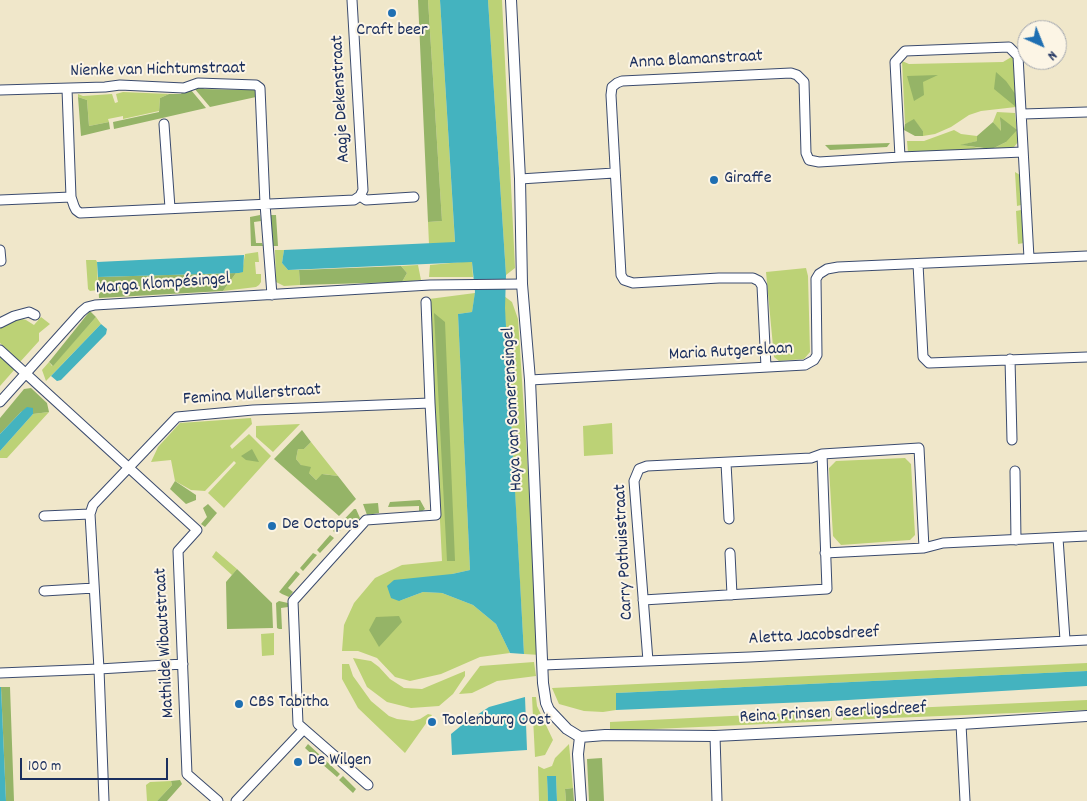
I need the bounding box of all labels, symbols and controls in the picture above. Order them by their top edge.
marker: Craft beer [386,7,398,19]
north arrow [1017,20,1067,70]
place label: Craft beer [356,21,428,43]
street label: Aagje Dekenstraat [328,34,356,164]
text: N [1042,45,1061,65]
street label: Anna Blamanstraat [629,47,763,75]
street label: Nienke van Hichtumstraat [70,59,246,83]
place label: Giraffe [724,169,772,191]
marker: Giraffe [708,174,720,186]
street label: Marga Klompésingel [95,270,231,300]
street label: Haya van Somerensingel [499,326,529,492]
street label: Maria Rutgerslaan [668,339,794,367]
street label: Femina Mullerstraat [182,380,322,412]
street label: Carry Pothuisstraat [611,483,639,621]
place label: De Octopus [282,515,359,537]
marker: De Octopus [266,520,278,532]
street label: Mathilde Wibautstraat [151,567,181,719]
street label: Aletta Jacobsdreef [748,623,880,651]
place label: CBS Tabitha [249,693,329,715]
marker: CBS Tabitha [233,698,245,710]
street label: Reina Prinsen Geerligsdreef [739,698,927,730]
place label: Toolenburg Oost [442,711,551,733]
marker: Toolenburg Oost [426,716,438,728]
scale bar [22,748,170,780]
place label: De Wilgen [308,751,371,773]
text: 100 m [28,756,61,778]
marker: De Wilgen [292,756,304,768]

